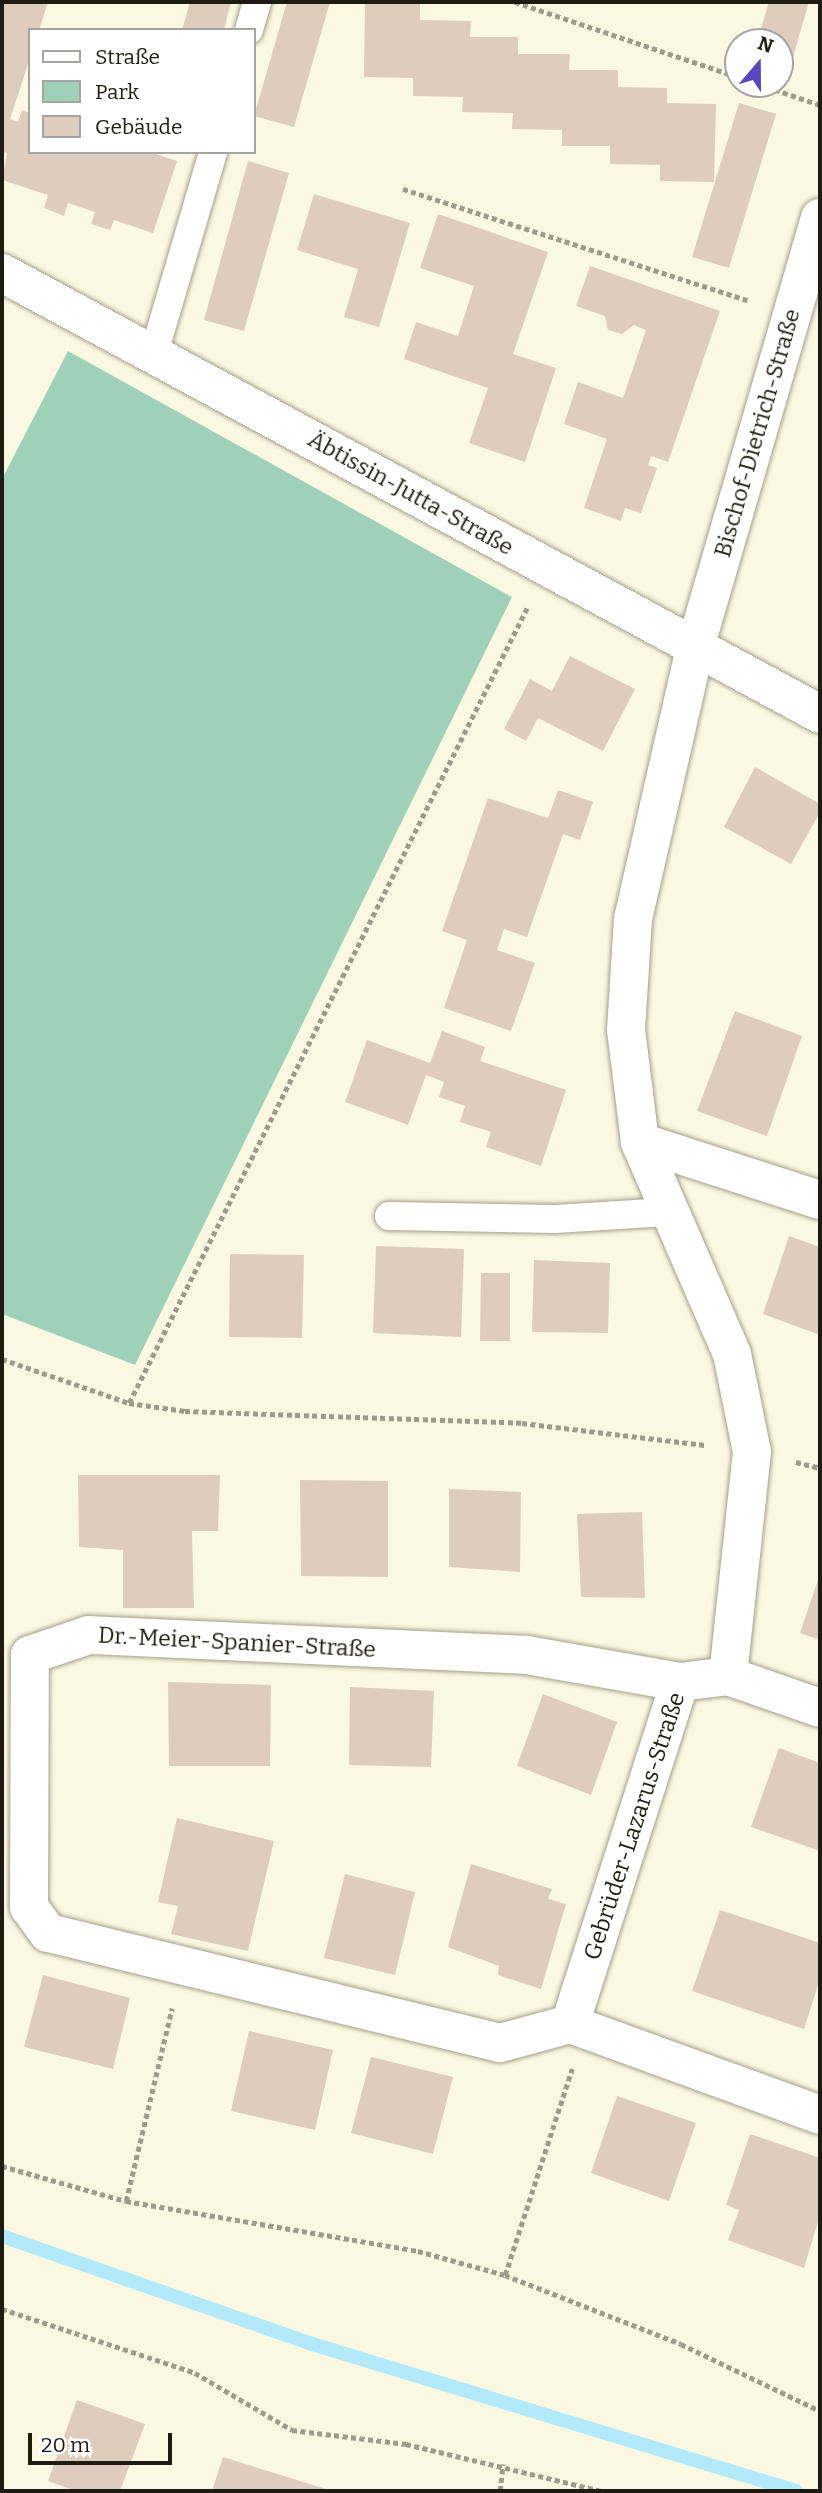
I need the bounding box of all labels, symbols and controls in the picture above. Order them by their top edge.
legend [28,28,256,154]
north arrow [724,28,794,98]
text: N [755,31,776,58]
text: Straße [95,44,160,70]
text: Park [95,79,139,105]
text: Gebäude [95,114,183,140]
street label: Bischof-Dietrich-Straße [708,306,806,560]
street label: Äbtissin-Jutta-Straße [303,425,519,561]
street label: Dr.-Meier-Spanier-Straße [97,1621,377,1663]
street label: Gebrüder-Lazarus-Straße [578,1689,690,1963]
scale bar [32,2420,175,2464]
text: 20 m [41,2432,90,2458]

